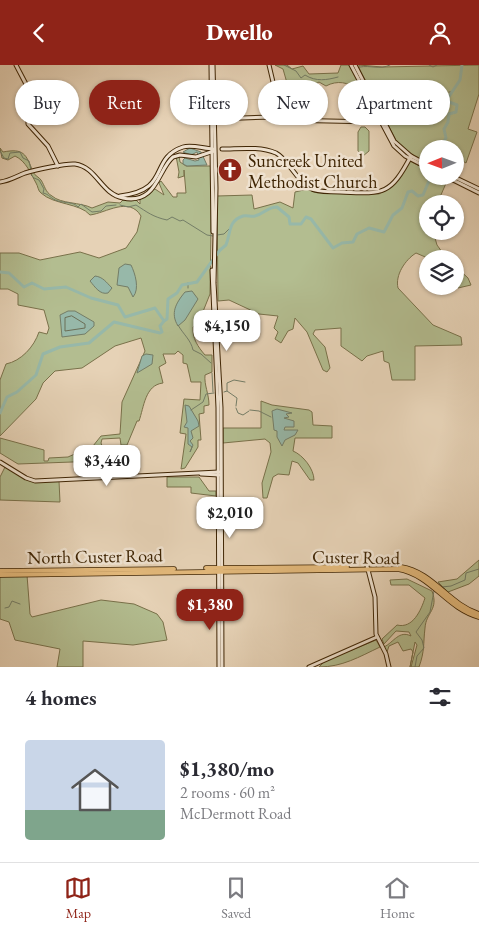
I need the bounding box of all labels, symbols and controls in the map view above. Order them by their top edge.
text: Dwello [206,18,273,47]
icon: back [25,19,53,47]
icon: person [426,19,454,47]
chip: Buy [15,80,79,125]
chip: Rent [89,80,160,125]
chip: Filters [170,80,248,125]
chip: New [258,80,328,125]
chip: Apartment [338,80,450,125]
north arrow [419,140,464,185]
map controls [419,140,464,295]
place label: Suncreek United Methodist Church [248,149,377,193]
church icon: Suncreek United Methodist Church [217,157,243,183]
button: locate [419,195,464,240]
button: layers [419,250,464,295]
pin: $4,150 [186,309,268,352]
text: $4,150 [204,315,250,336]
pin: $3,440 [66,445,148,487]
text: $3,440 [84,450,130,471]
pin: $2,010 [189,497,271,539]
text: $2,010 [207,502,253,523]
street label: North Custer Road [27,543,164,569]
street label: Custer Road [312,545,401,569]
pin: $1,380 [169,589,251,631]
text: $1,380 [187,594,233,615]
icon: filters [426,683,454,711]
text: 4 homes [25,684,97,711]
text: $1,380/mo [180,755,274,782]
icon: home [65,760,125,820]
text: 2 rooms · 60 m² [180,782,275,803]
text: McDermott Road [180,803,291,824]
tab: Map [64,874,92,922]
tab: Saved [221,874,251,922]
tab: Home [380,874,415,922]

